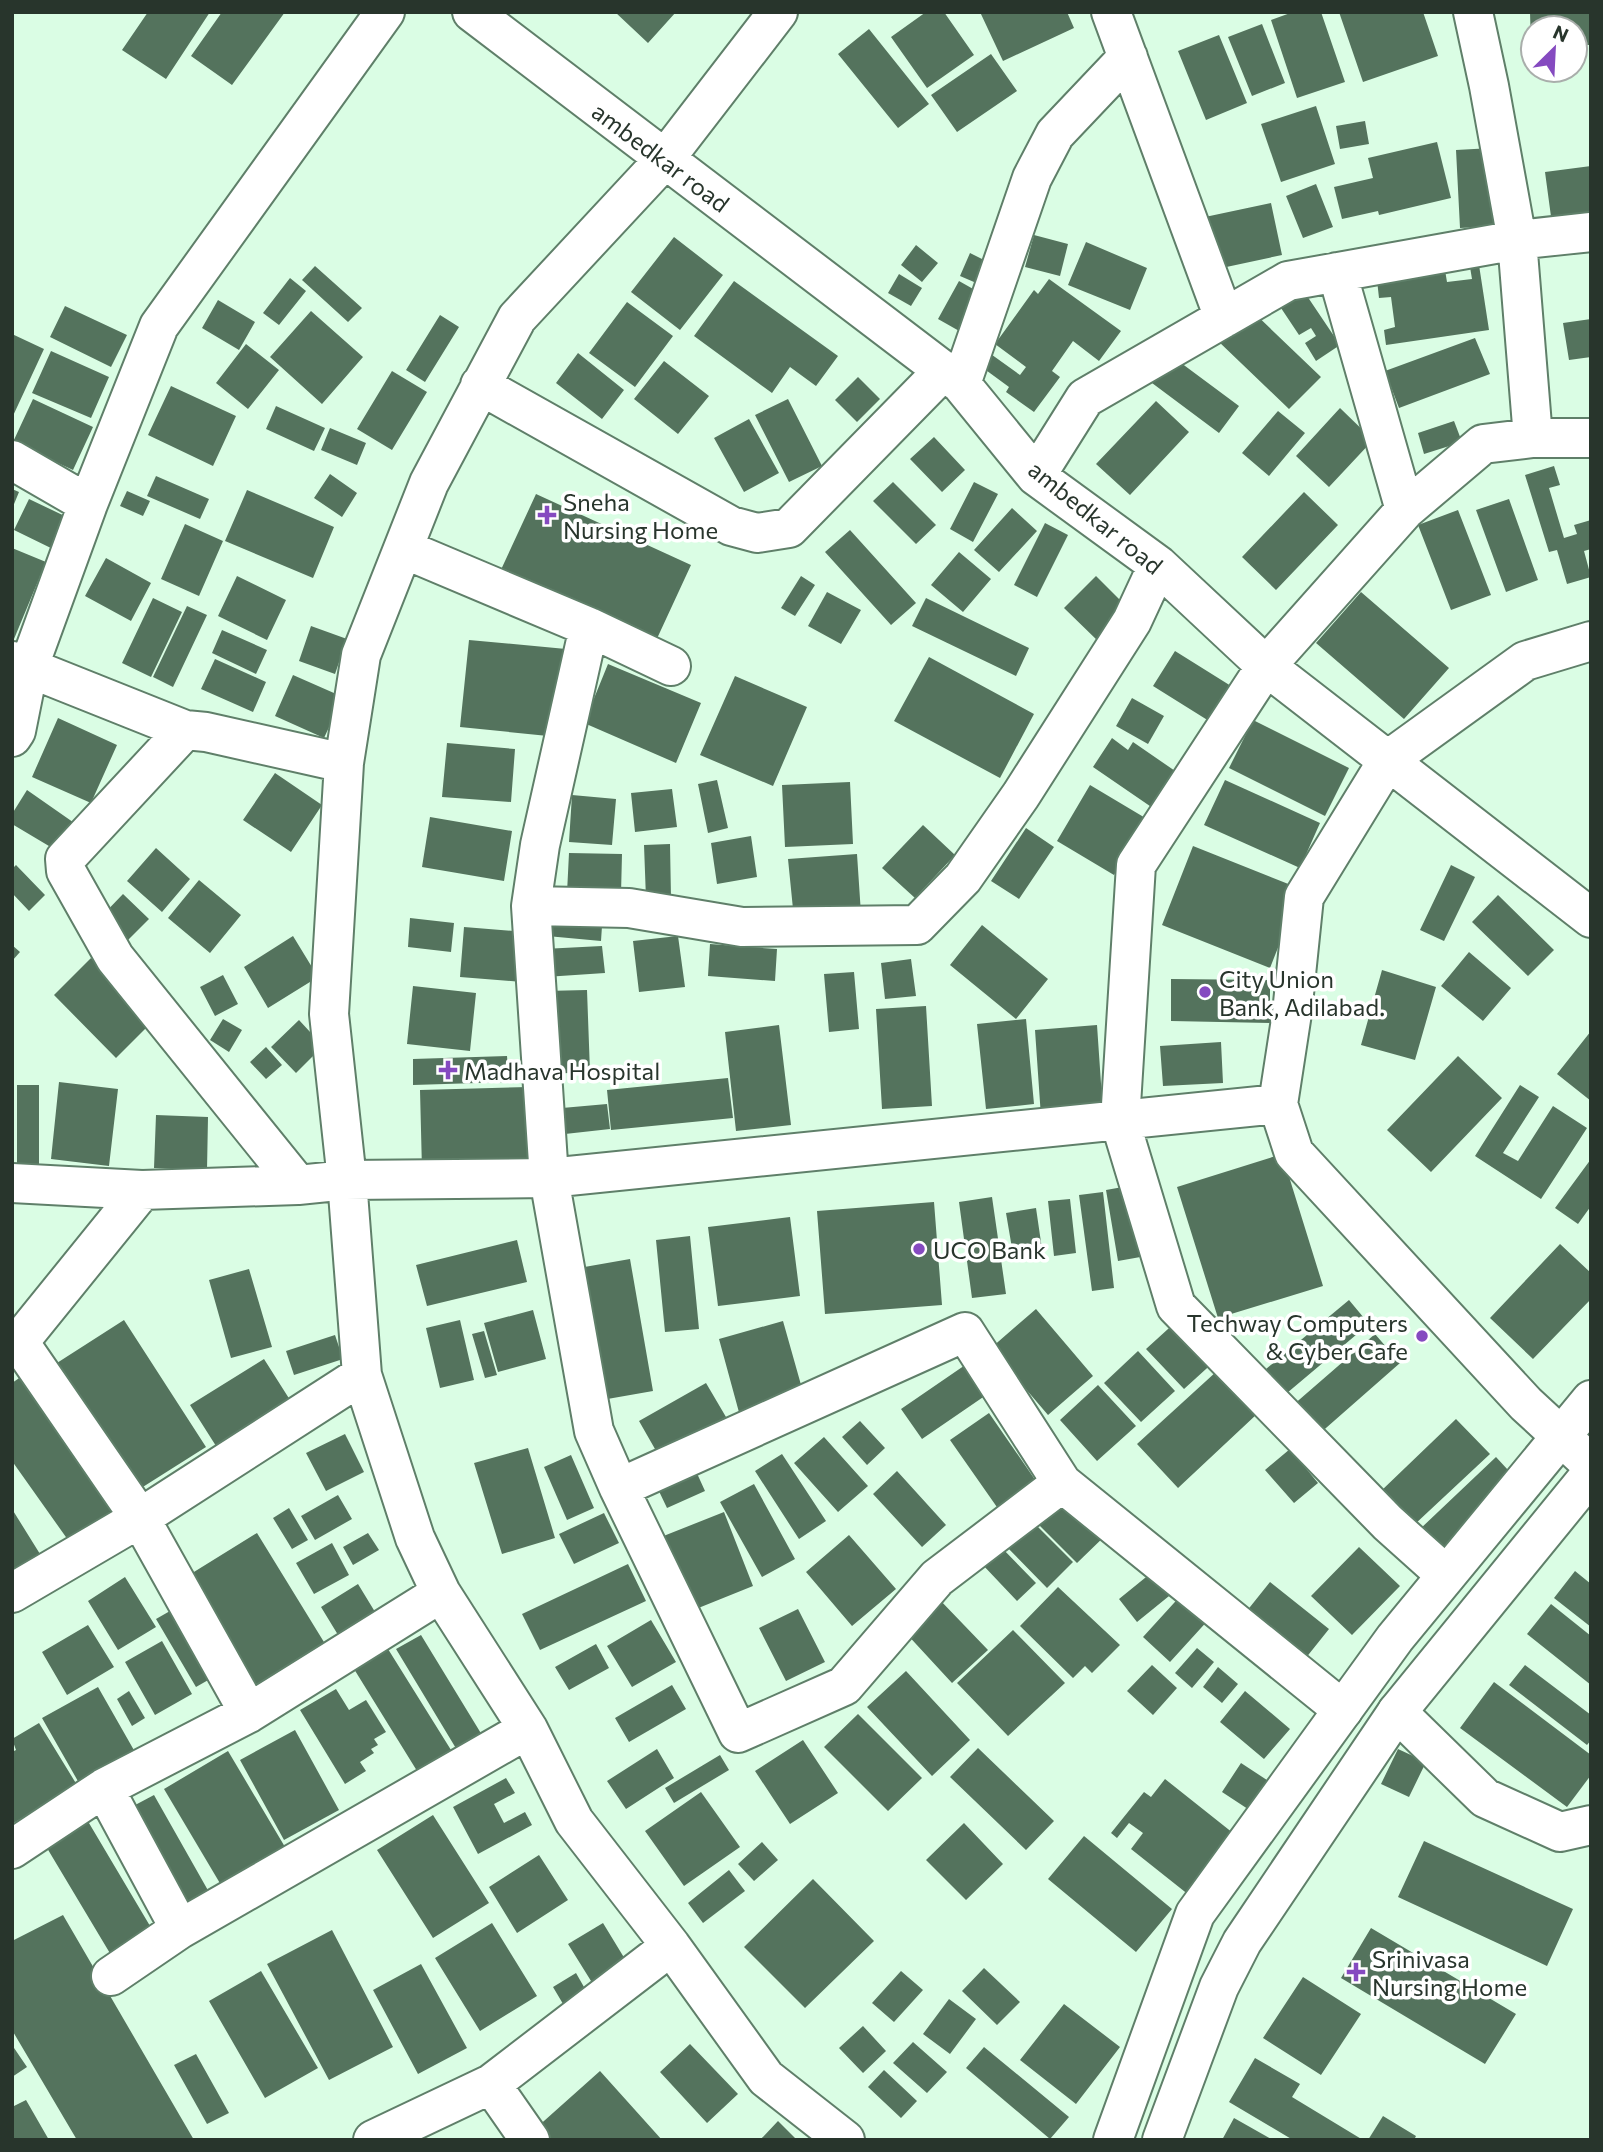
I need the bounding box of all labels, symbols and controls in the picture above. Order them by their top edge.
north arrow [1519,14,1589,84]
text: N [1550,20,1572,46]
street label: ambedkar road [587,96,735,218]
street label: ambedkar road [1023,454,1169,580]
place label: Sneha Nursing Home [563,487,718,544]
marker: Sneha Nursing Home [537,505,557,525]
place label: City Union Bank, Adilabad. [1219,964,1385,1021]
marker: City Union Bank, Adilabad. [1197,984,1213,1000]
place label: Madhava Hospital [464,1056,660,1085]
marker: Madhava Hospital [438,1060,458,1080]
place label: UCO Bank [933,1235,1046,1264]
marker: UCO Bank [911,1241,927,1257]
place label: Techway Computers & Cyber Cafe [1186,1308,1408,1365]
marker: Techway Computers & Cyber Cafe [1414,1328,1430,1344]
place label: Srinivasa Nursing Home [1372,1944,1527,2001]
marker: Srinivasa Nursing Home [1346,1962,1366,1982]

